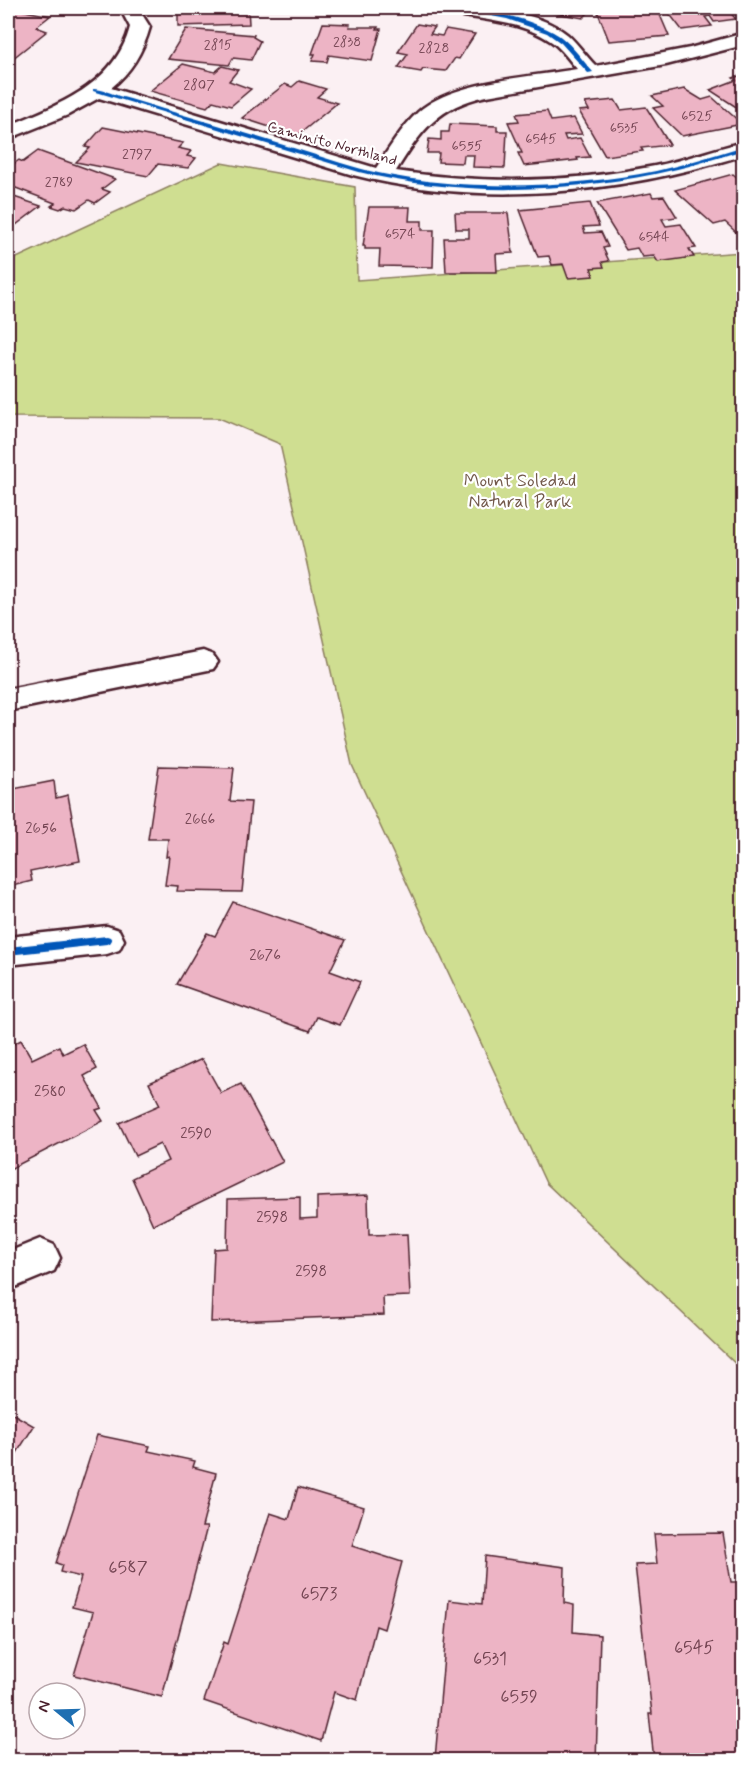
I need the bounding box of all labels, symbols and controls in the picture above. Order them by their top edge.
house number: 2838 [333,33,361,51]
house number: 2815 [204,36,232,54]
house number: 2828 [419,39,449,57]
house number: 2807 [183,76,215,94]
house number: 6525 [681,107,713,125]
street label: Caminito Northland [265,117,399,171]
house number: 6535 [610,119,638,137]
house number: 6545 [525,130,557,148]
house number: 6555 [452,137,482,155]
house number: 2797 [122,145,152,163]
house number: 2789 [45,173,73,191]
house number: 6574 [385,225,415,243]
house number: 6544 [638,228,670,246]
park label: Mount Soledad Natural Park [464,469,576,514]
house number: 2666 [185,810,216,830]
house number: 2656 [25,819,57,839]
house number: 2676 [249,946,281,966]
house number: 2580 [34,1082,66,1102]
house number: 2590 [180,1124,212,1144]
house number: 2598 [256,1208,288,1228]
house number: 2598 [295,1262,327,1282]
house number: 6587 [108,1556,148,1580]
house number: 6573 [301,1582,338,1606]
house number: 6545 [674,1636,714,1660]
house number: 6531 [473,1647,507,1671]
north arrow [27,1681,87,1741]
house number: 6559 [500,1685,538,1709]
text: N [33,1698,56,1715]

